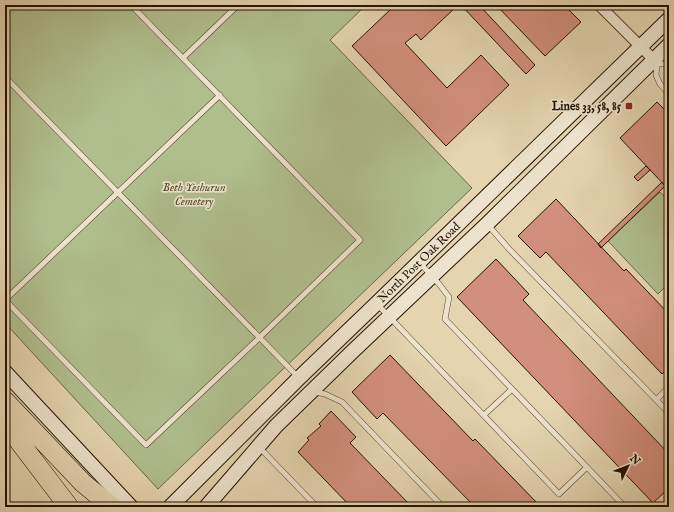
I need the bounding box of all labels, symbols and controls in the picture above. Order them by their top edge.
place label: Lines 33, 58, 85 [551,99,622,114]
marker: Lines 33, 58, 85 [624,101,634,111]
park label: Beth Yeshurun Cemetery [162,180,226,209]
street label: North Post Oak Road [375,219,464,306]
north arrow [608,446,648,486]
text: N [626,451,643,468]

